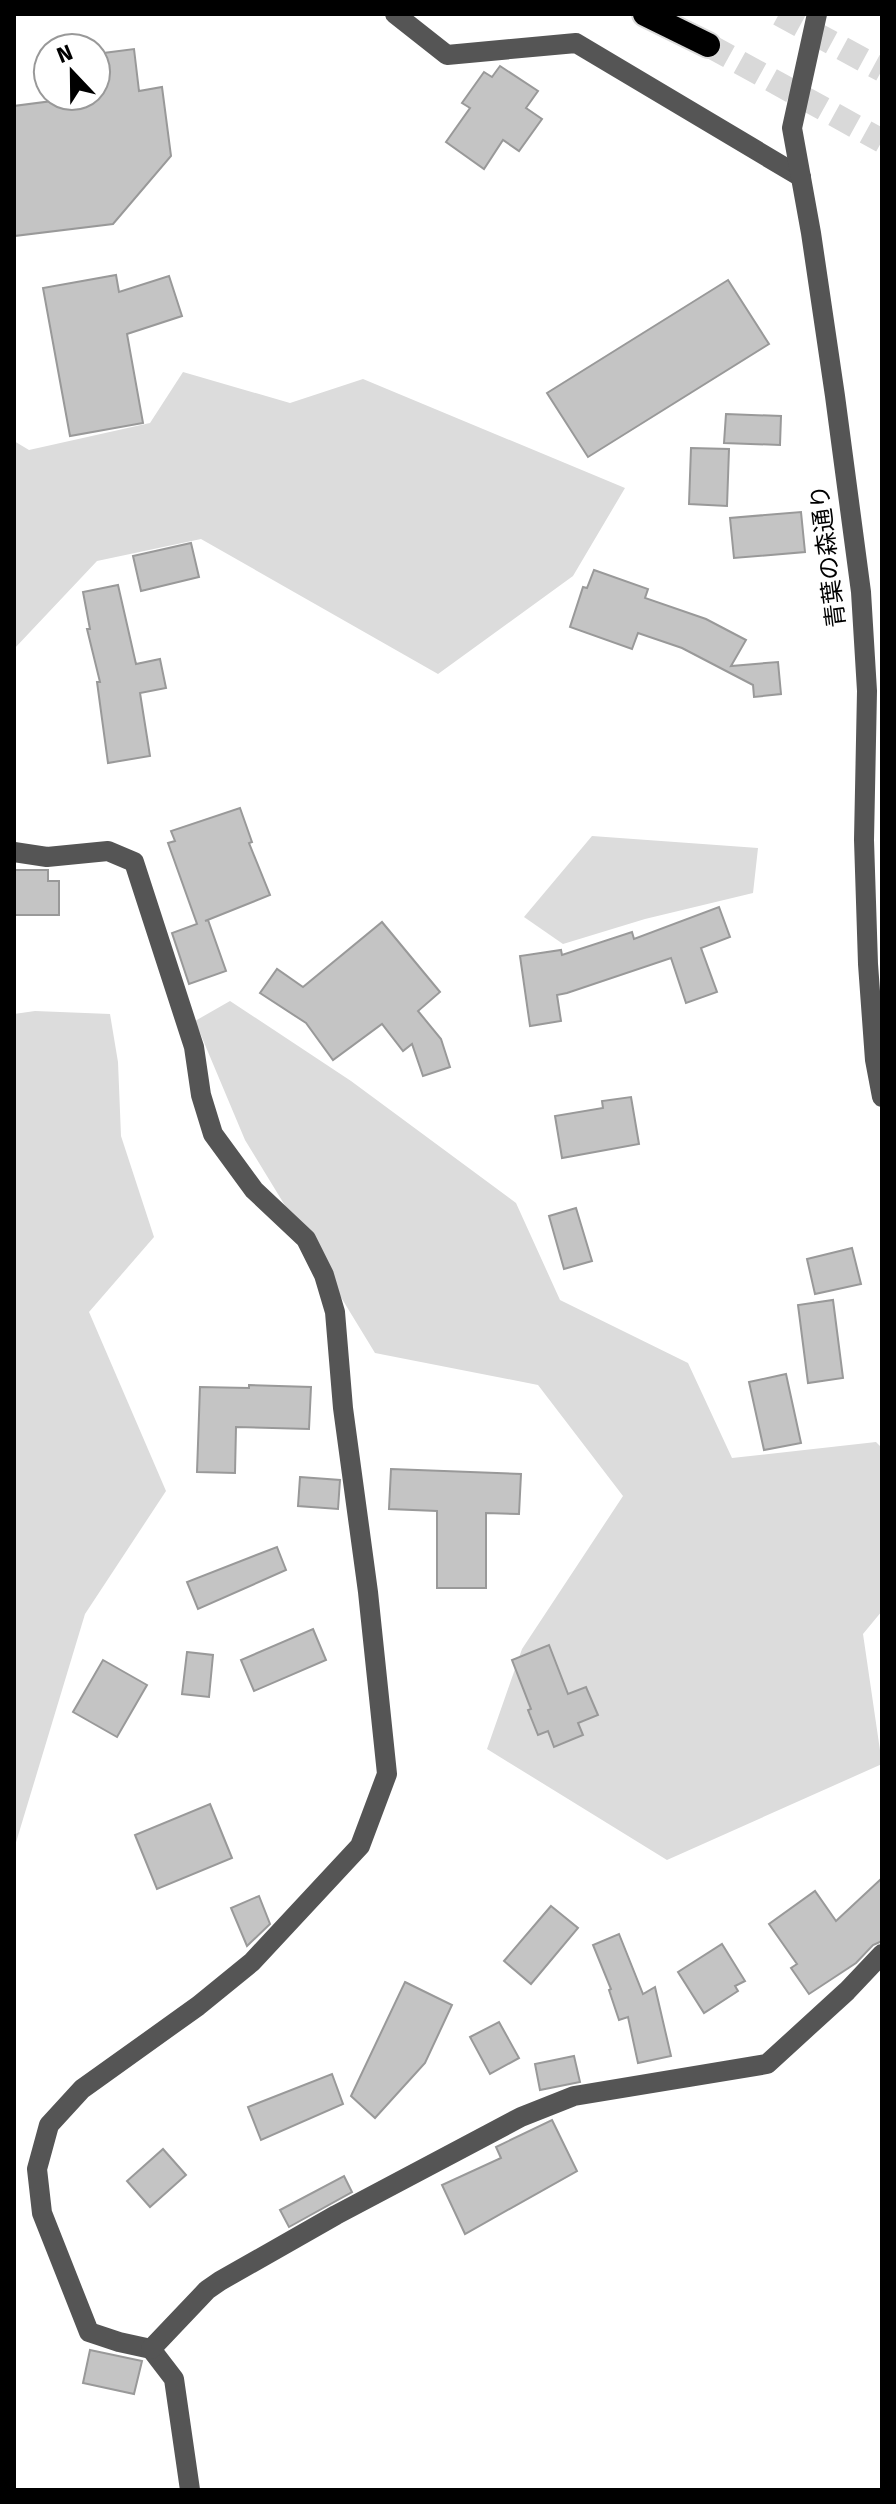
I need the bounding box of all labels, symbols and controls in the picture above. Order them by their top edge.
north arrow [32,32,112,112]
text: N [53,39,77,69]
street label: 青葉の森通り [805,483,851,629]

